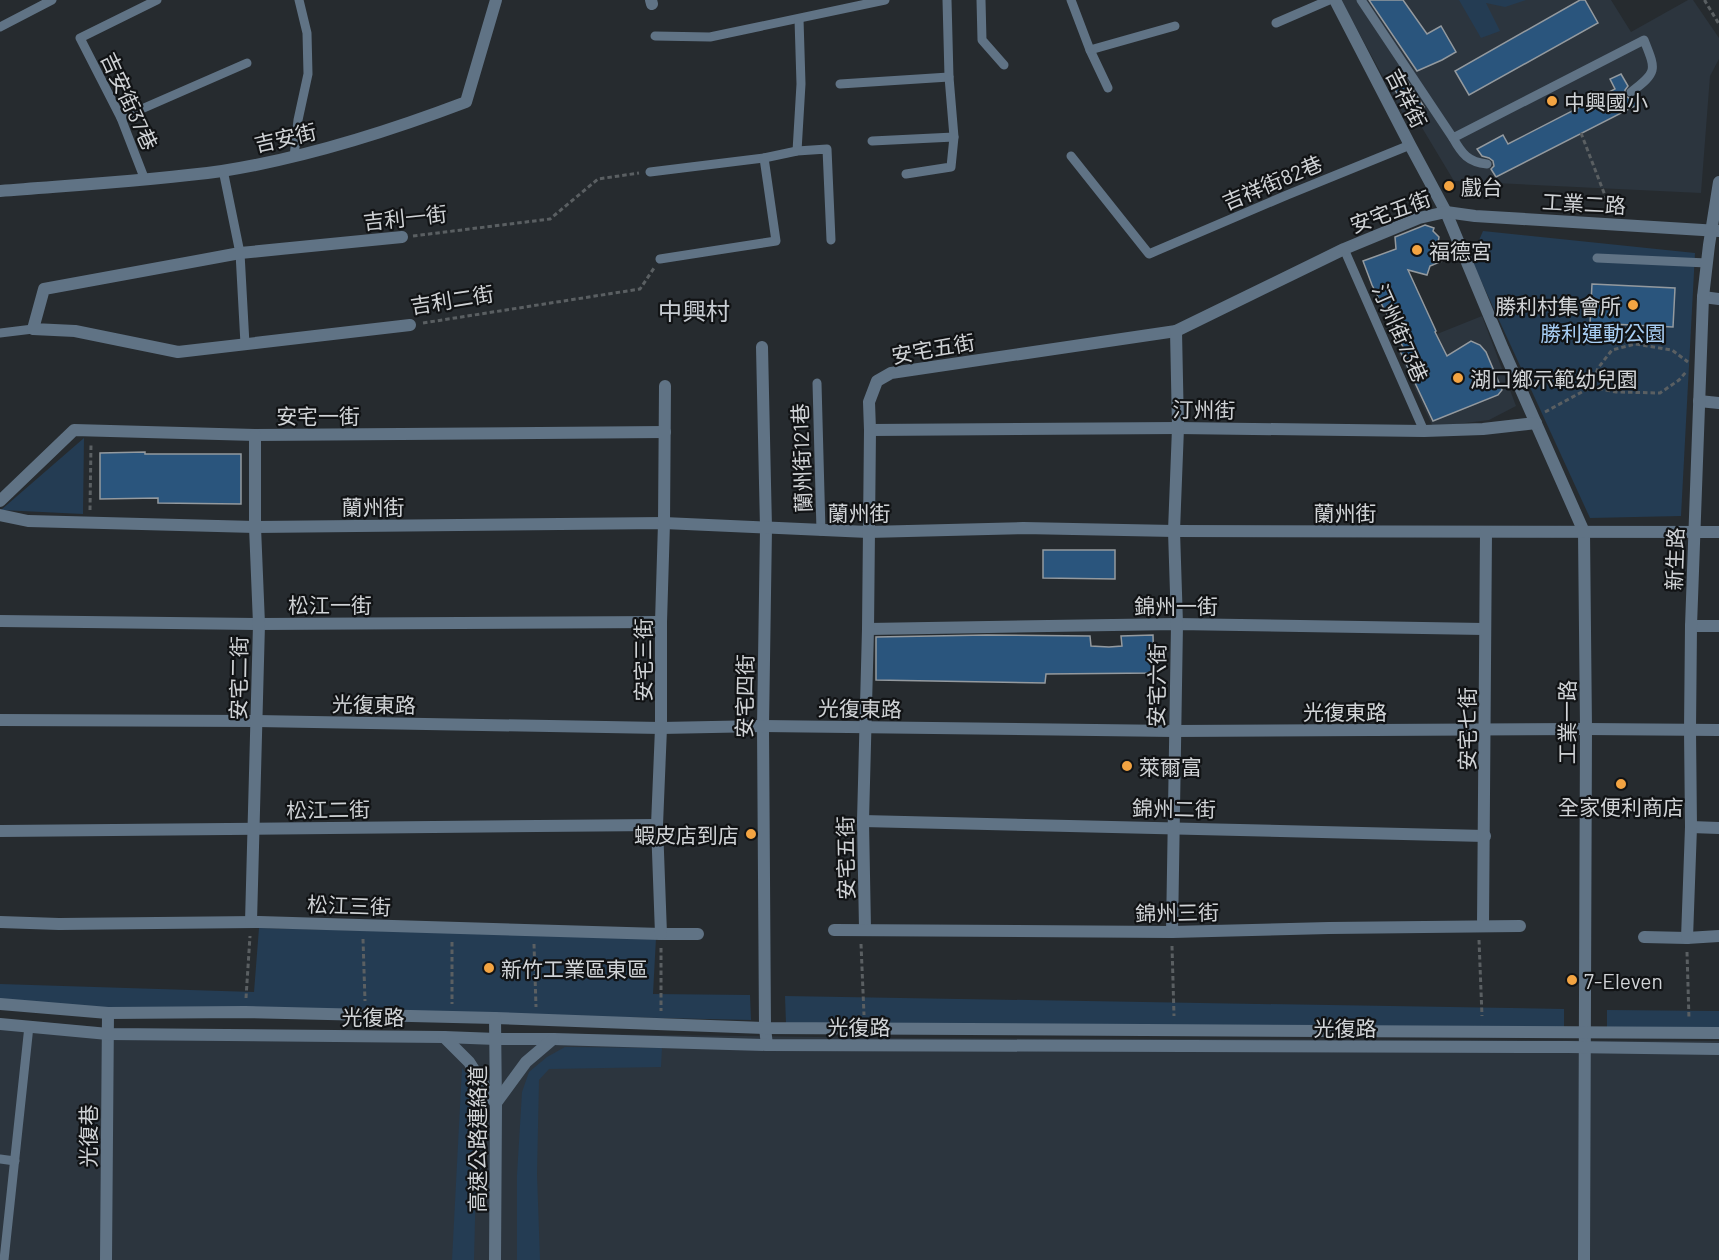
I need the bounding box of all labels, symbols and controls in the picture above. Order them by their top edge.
street label: 吉安街37巷 [97,48,163,154]
street label: 吉祥街 [1382,64,1432,132]
place label: 中興國小 [1564,89,1648,114]
marker: 中興國小 [1545,94,1559,108]
street label: 吉安街 [251,118,319,156]
street label: 吉祥街82巷 [1218,150,1326,214]
place label: 戲台 [1461,174,1503,199]
marker: 戲台 [1442,179,1456,193]
street label: 安宅五街 [1346,185,1434,237]
street label: 工業二路 [1541,188,1627,218]
street label: 吉利一街 [362,200,448,234]
place label: 福德宮 [1429,238,1492,263]
marker: 福德宮 [1410,243,1424,257]
street label: 吉利二街 [409,280,495,318]
street label: 汀州街73巷 [1368,280,1434,386]
place label: 勝利村集會所 [1495,293,1621,318]
district label: 中興村 [658,296,730,325]
marker: 勝利村集會所 [1626,298,1640,312]
park label: 勝利運動公園 [1540,320,1666,345]
street label: 安宅五街 [889,328,977,368]
place label: 湖口鄉示範幼兒園 [1470,366,1638,391]
marker: 湖口鄉示範幼兒園 [1451,371,1465,385]
street label: 汀州街 [1172,396,1236,422]
street label: 安宅一街 [276,403,360,428]
street label: 蘭州街121巷 [787,403,815,513]
street label: 蘭州街 [342,494,405,519]
street label: 蘭州街 [828,500,891,525]
street label: 蘭州街 [1314,500,1377,525]
street label: 新生路 [1660,527,1688,591]
street label: 松江一街 [288,592,372,617]
street label: 錦州一街 [1134,593,1218,618]
street label: 安宅三街 [630,618,655,702]
street label: 安宅二街 [225,636,251,720]
street label: 安宅六街 [1143,643,1169,727]
street label: 安宅四街 [731,654,757,738]
street label: 工業一路 [1554,680,1579,764]
street label: 安宅七街 [1454,687,1479,771]
street label: 光復東路 [332,691,416,717]
street label: 光復東路 [818,695,902,721]
street label: 光復東路 [1303,699,1387,724]
place label: 萊爾富 [1139,754,1202,779]
marker: 萊爾富 [1120,759,1134,773]
marker: 全家便利商店 [1614,777,1628,791]
place label: 全家便利商店 [1558,794,1684,819]
street label: 錦州二街 [1132,795,1216,821]
street label: 松江二街 [286,796,370,822]
street label: 安宅五街 [832,816,858,900]
place label: 蝦皮店到店 [634,822,739,847]
marker: 蝦皮店到店 [744,827,758,841]
street label: 松江三街 [307,891,391,919]
street label: 錦州三街 [1135,899,1219,925]
place label: 新竹工業區東區 [501,956,648,981]
marker: 新竹工業區東區 [482,961,496,975]
place label: 7-Eleven [1584,968,1663,993]
marker: 7-Eleven [1565,973,1579,987]
street label: 光復路 [342,1004,405,1029]
street label: 光復路 [828,1014,891,1039]
street label: 光復路 [1314,1015,1377,1040]
street label: 高速公路連絡道 [464,1066,489,1213]
street label: 光復巷 [75,1105,100,1168]

